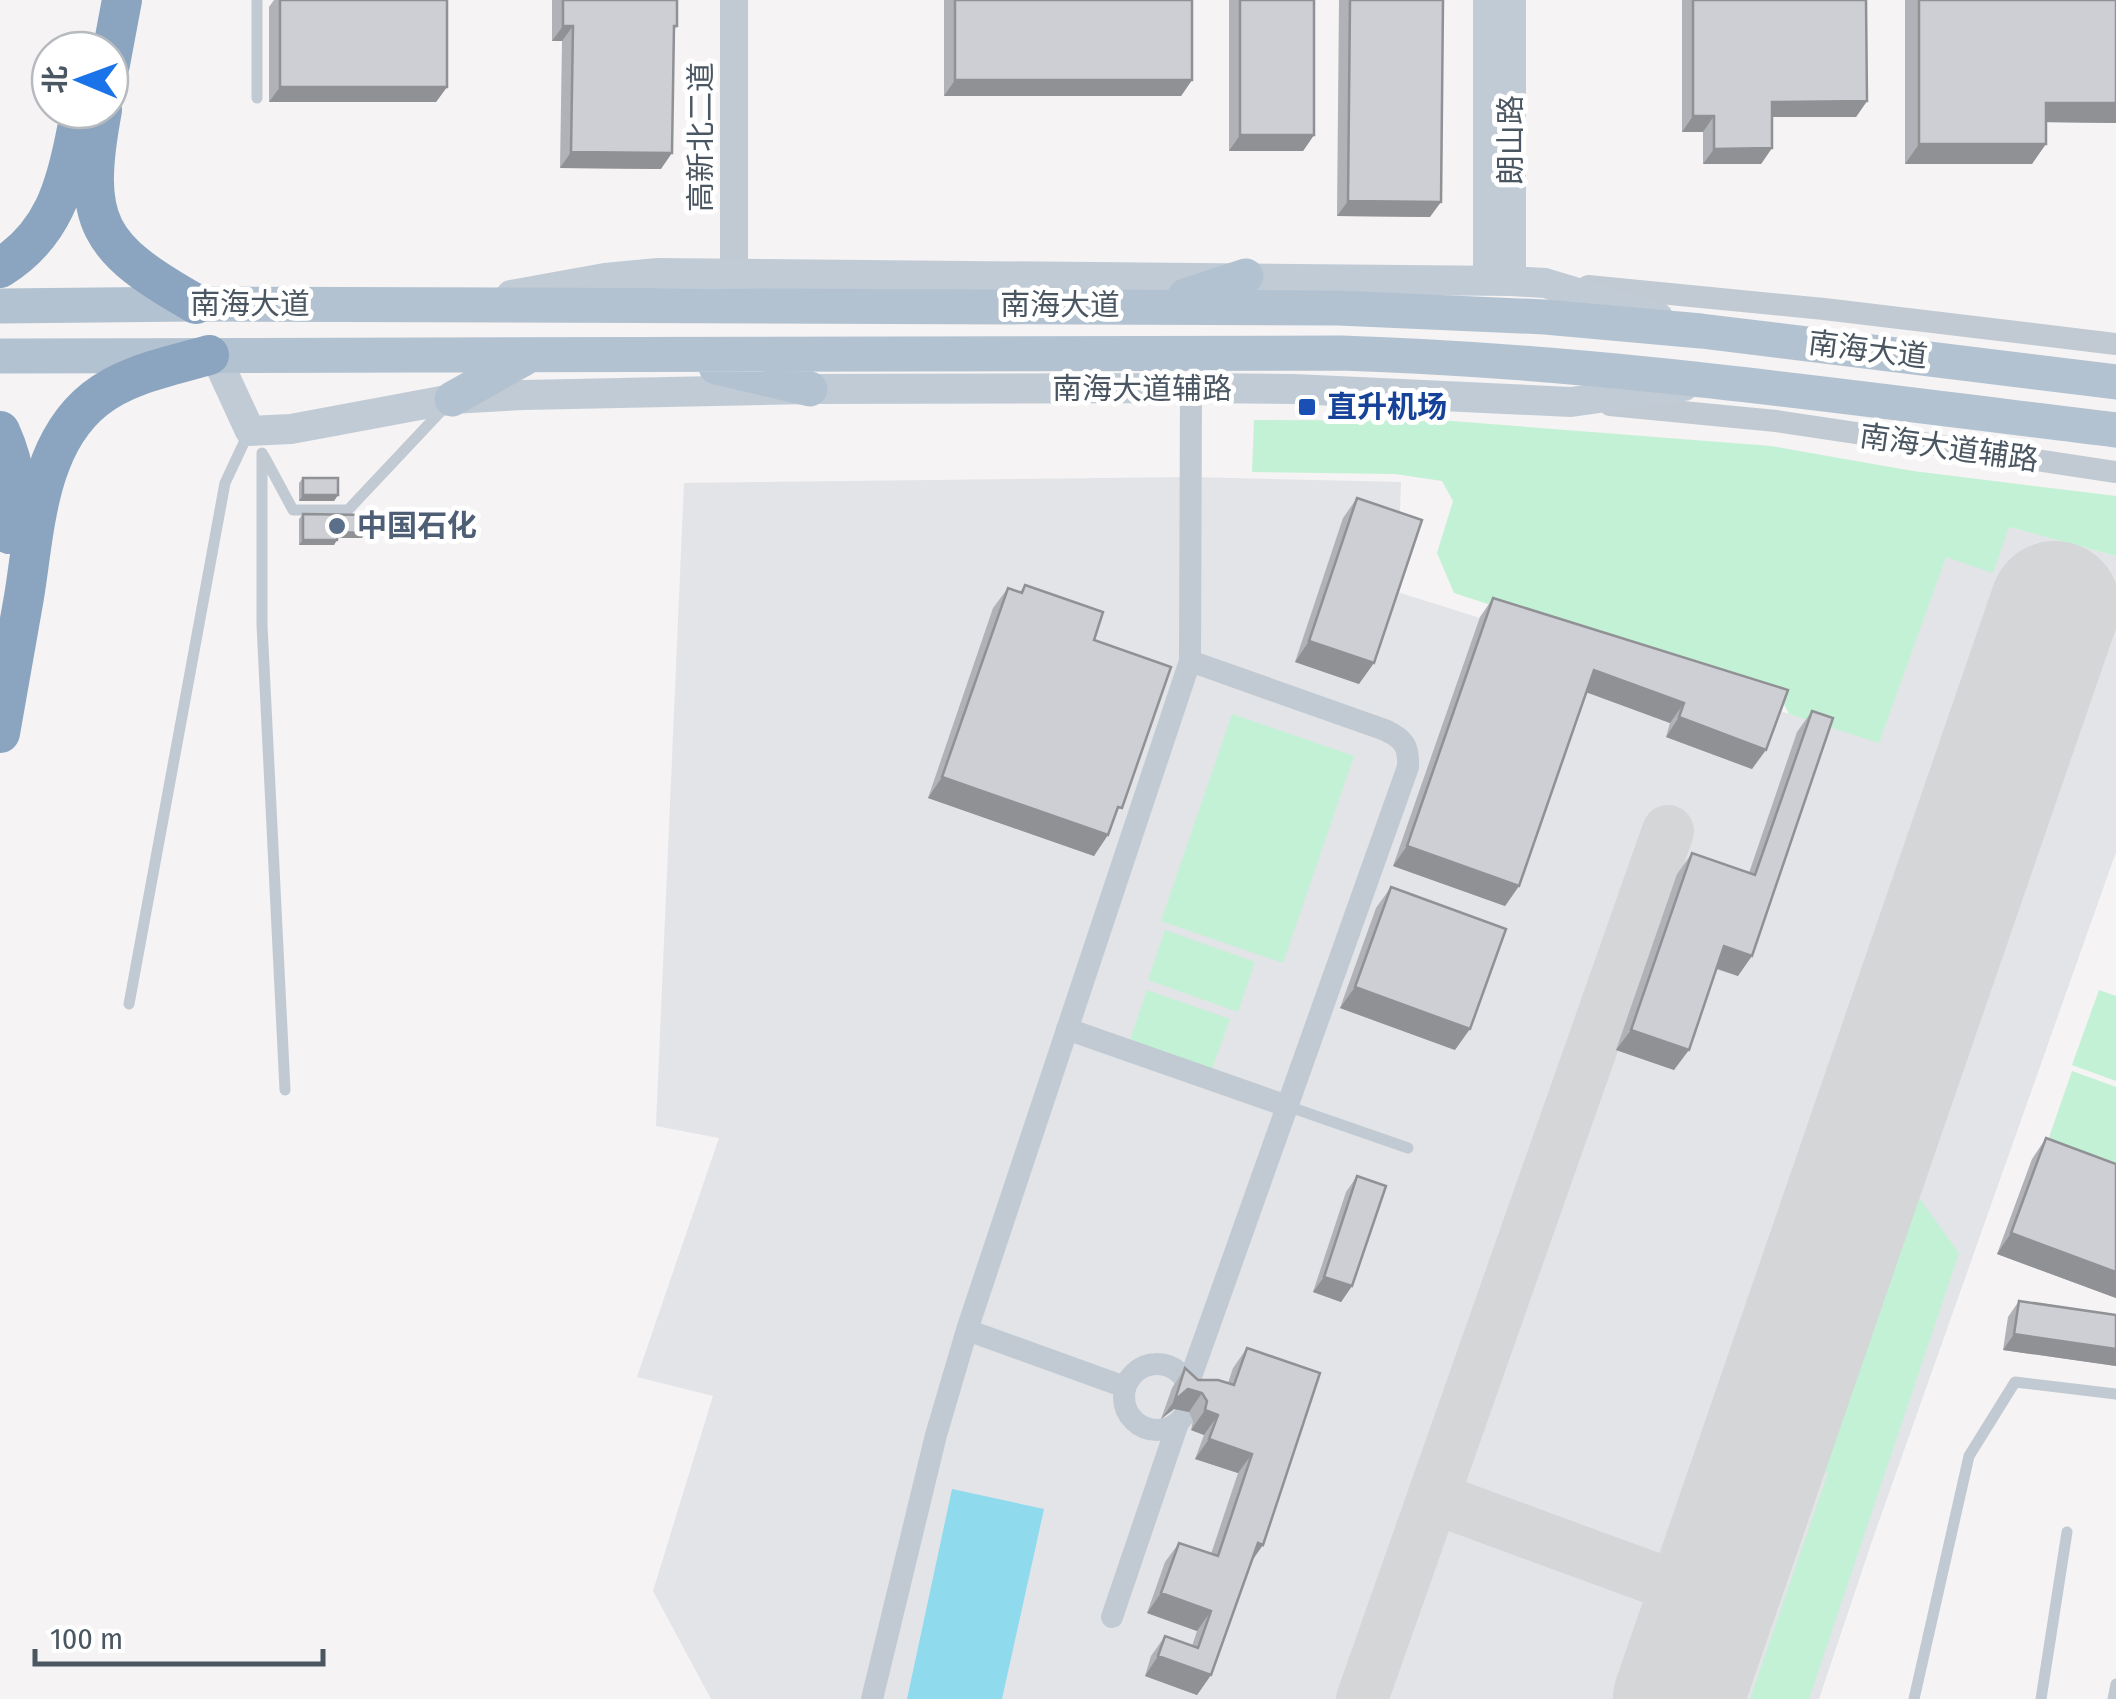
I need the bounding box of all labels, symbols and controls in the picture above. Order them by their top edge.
north arrow [30,30,130,130]
street label: 高新北二道 [683,62,719,212]
text: 北 [39,65,72,94]
street label: 朗山路 [1493,95,1529,185]
street label: 南海大道 [190,286,310,322]
street label: 南海大道 [1000,287,1120,323]
street label: 南海大道 [1806,325,1930,375]
street label: 南海大道辅路 [1052,371,1232,407]
place label: 直升机场 [1327,389,1447,425]
marker: 直升机场 [1296,396,1318,418]
street label: 南海大道辅路 [1857,418,2041,478]
place label: 中国石化 [357,508,477,544]
marker: 中国石化 [326,515,348,537]
scale bar [35,1604,322,1666]
text: 100 m [50,1621,123,1657]

